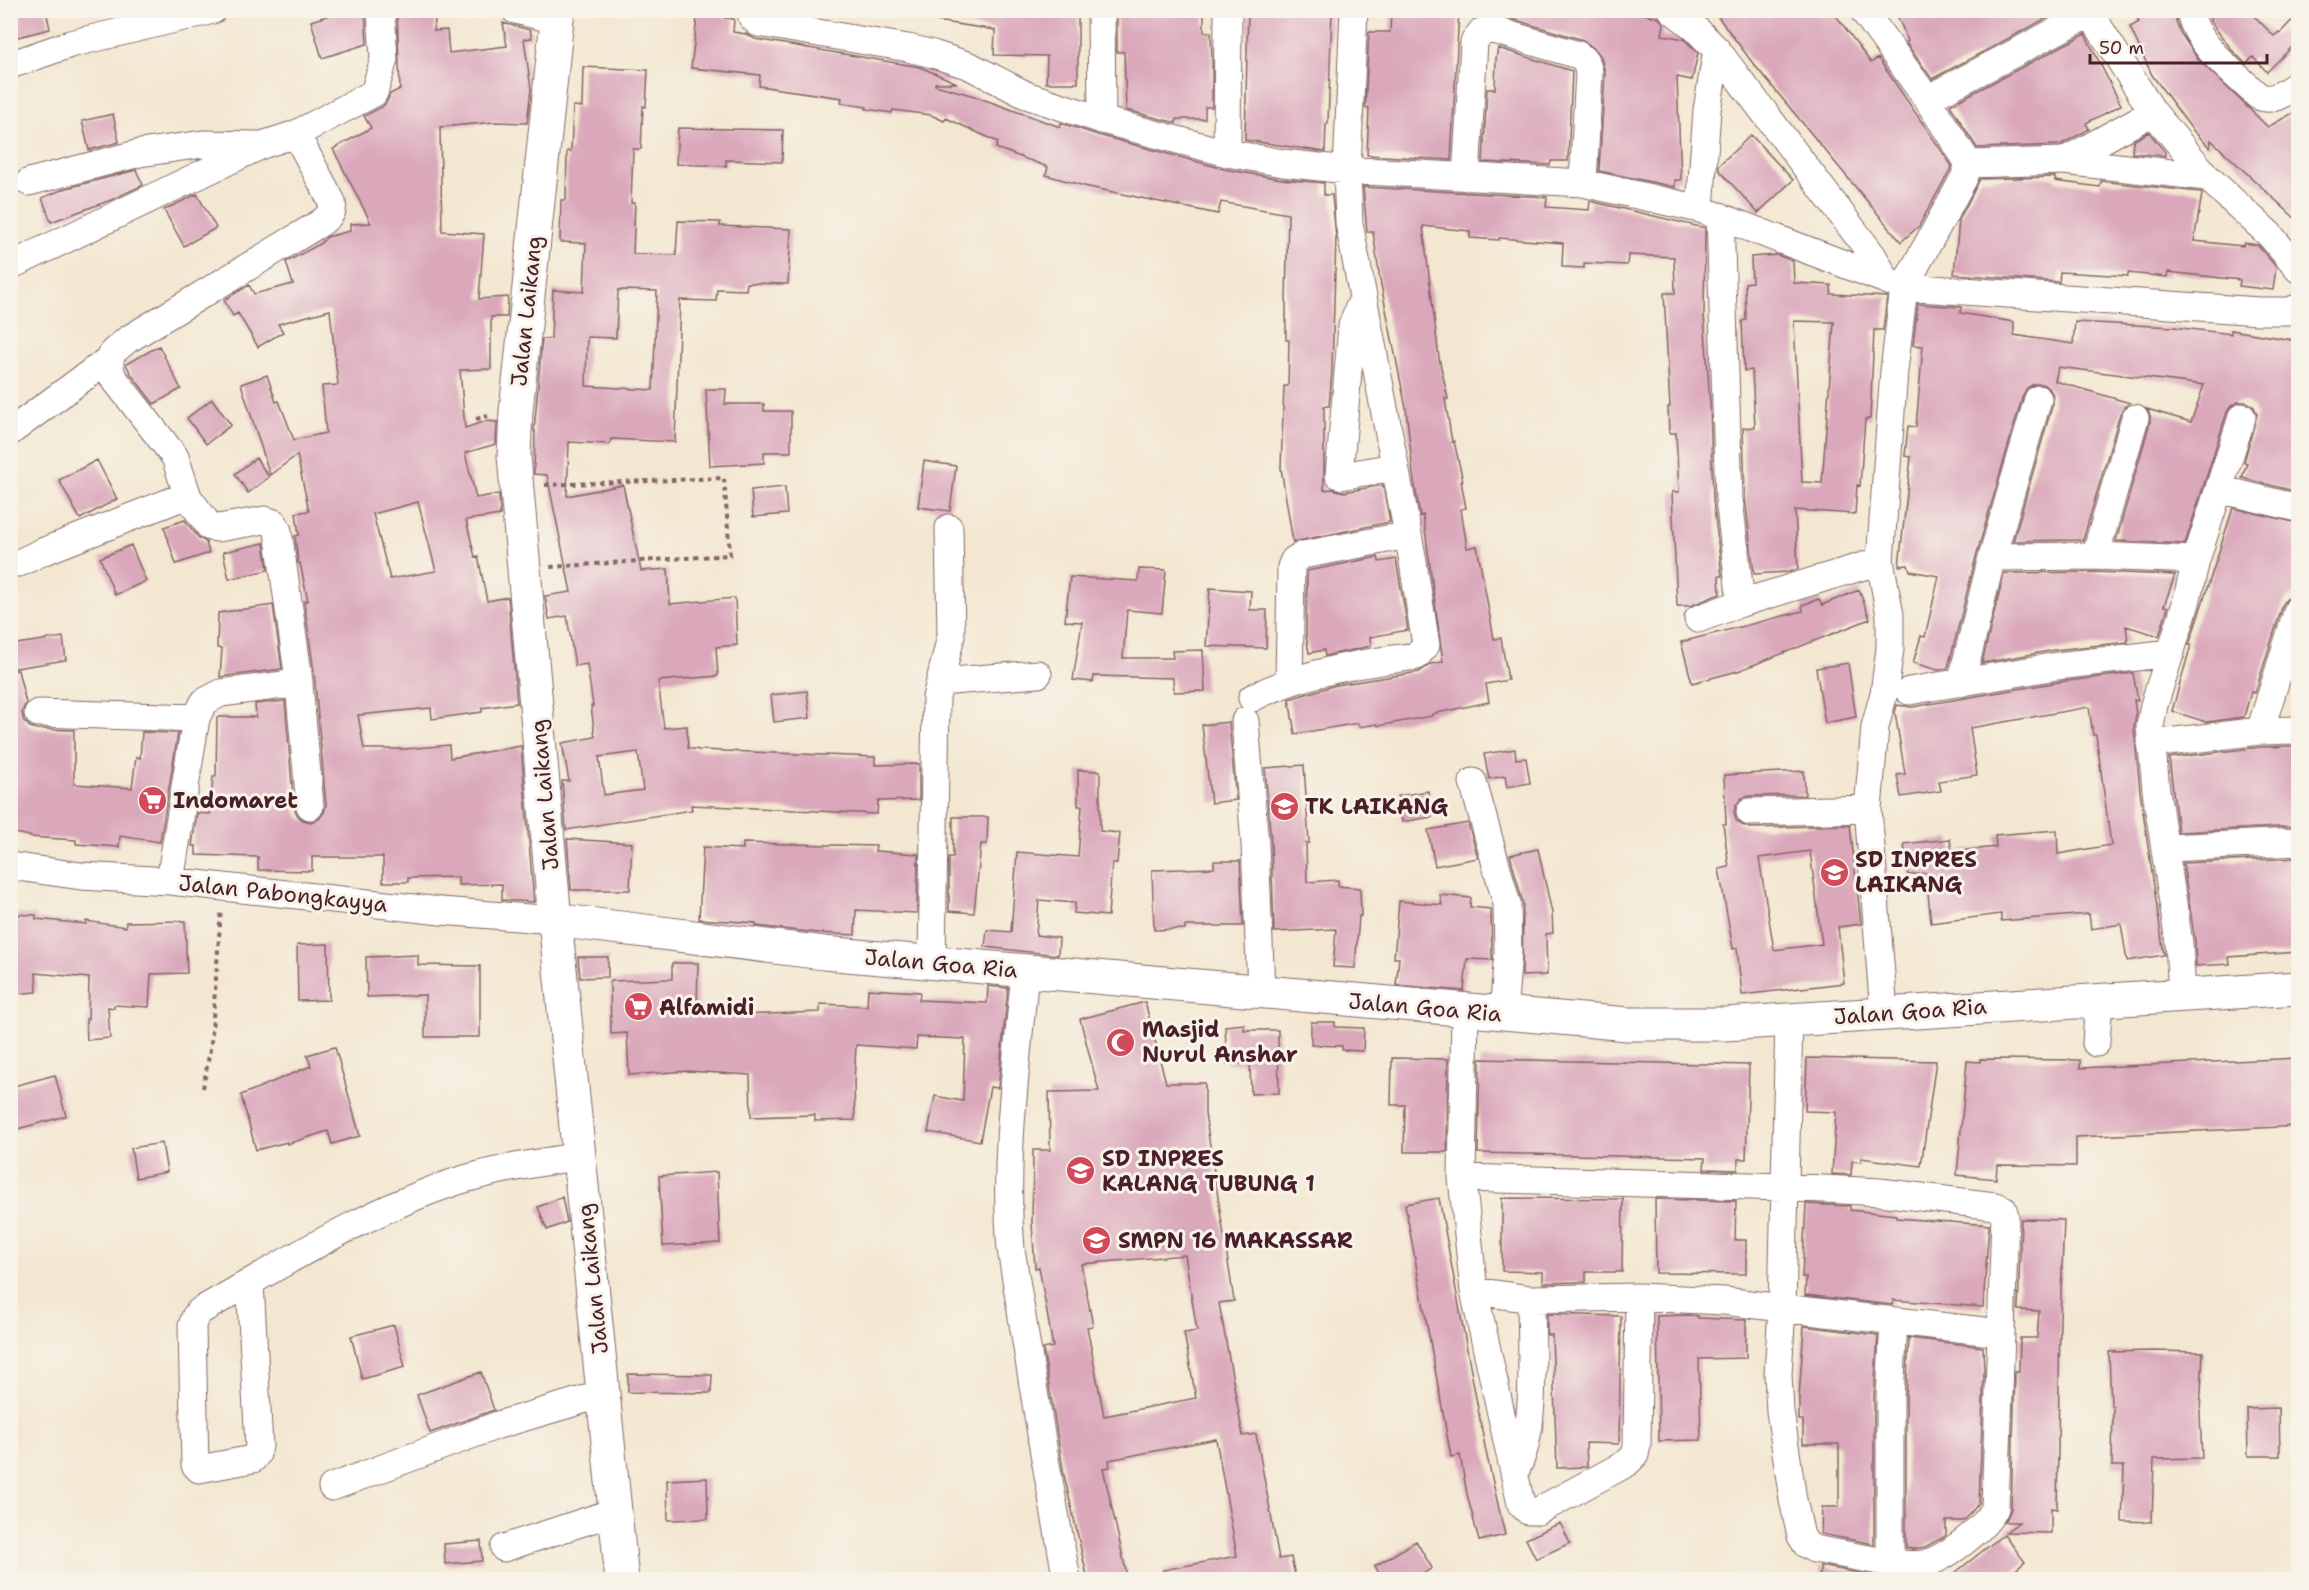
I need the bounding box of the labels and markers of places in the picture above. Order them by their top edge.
supermarket icon: Indomaret [136,784,168,816]
place label: Indomaret [173,786,298,815]
school or university icon: TK LAIKANG [1268,790,1300,822]
place label: TK LAIKANG [1305,792,1448,821]
place label: SD INPRES LAIKANG [1855,845,1977,899]
school or university icon: SD INPRES LAIKANG [1818,856,1850,888]
supermarket icon: Alfamidi [622,991,654,1023]
place label: Alfamidi [659,993,755,1022]
place label: Masjid Nurul Anshar [1142,1015,1298,1069]
mosque icon: Masjid Nurul Anshar [1105,1026,1137,1058]
place label: SD INPRES KALANG TUBUNG 1 [1102,1144,1315,1198]
school or university icon: SD INPRES KALANG TUBUNG 1 [1065,1155,1097,1187]
school or university icon: SMPN 16 MAKASSAR [1081,1224,1113,1256]
place label: SMPN 16 MAKASSAR [1118,1226,1353,1255]

